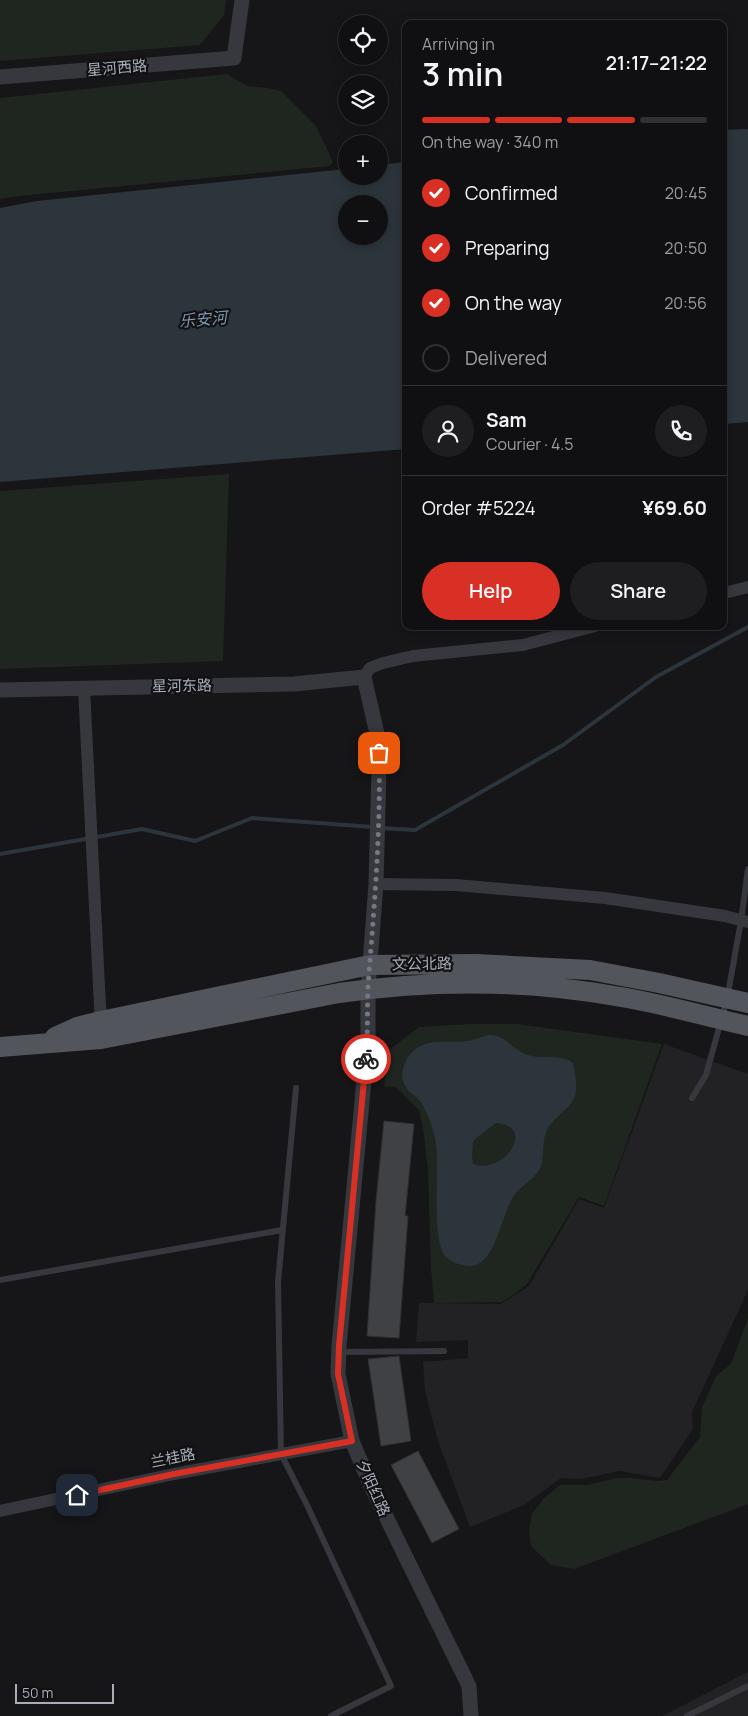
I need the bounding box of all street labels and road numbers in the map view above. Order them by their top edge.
street label: 星河西路 [86,54,148,81]
street label: 星河东路 [152,674,212,697]
street label: 文公北路 [392,952,452,975]
street label: 兰桂路 [149,1443,197,1472]
street label: 夕阳红路 [352,1456,395,1519]

